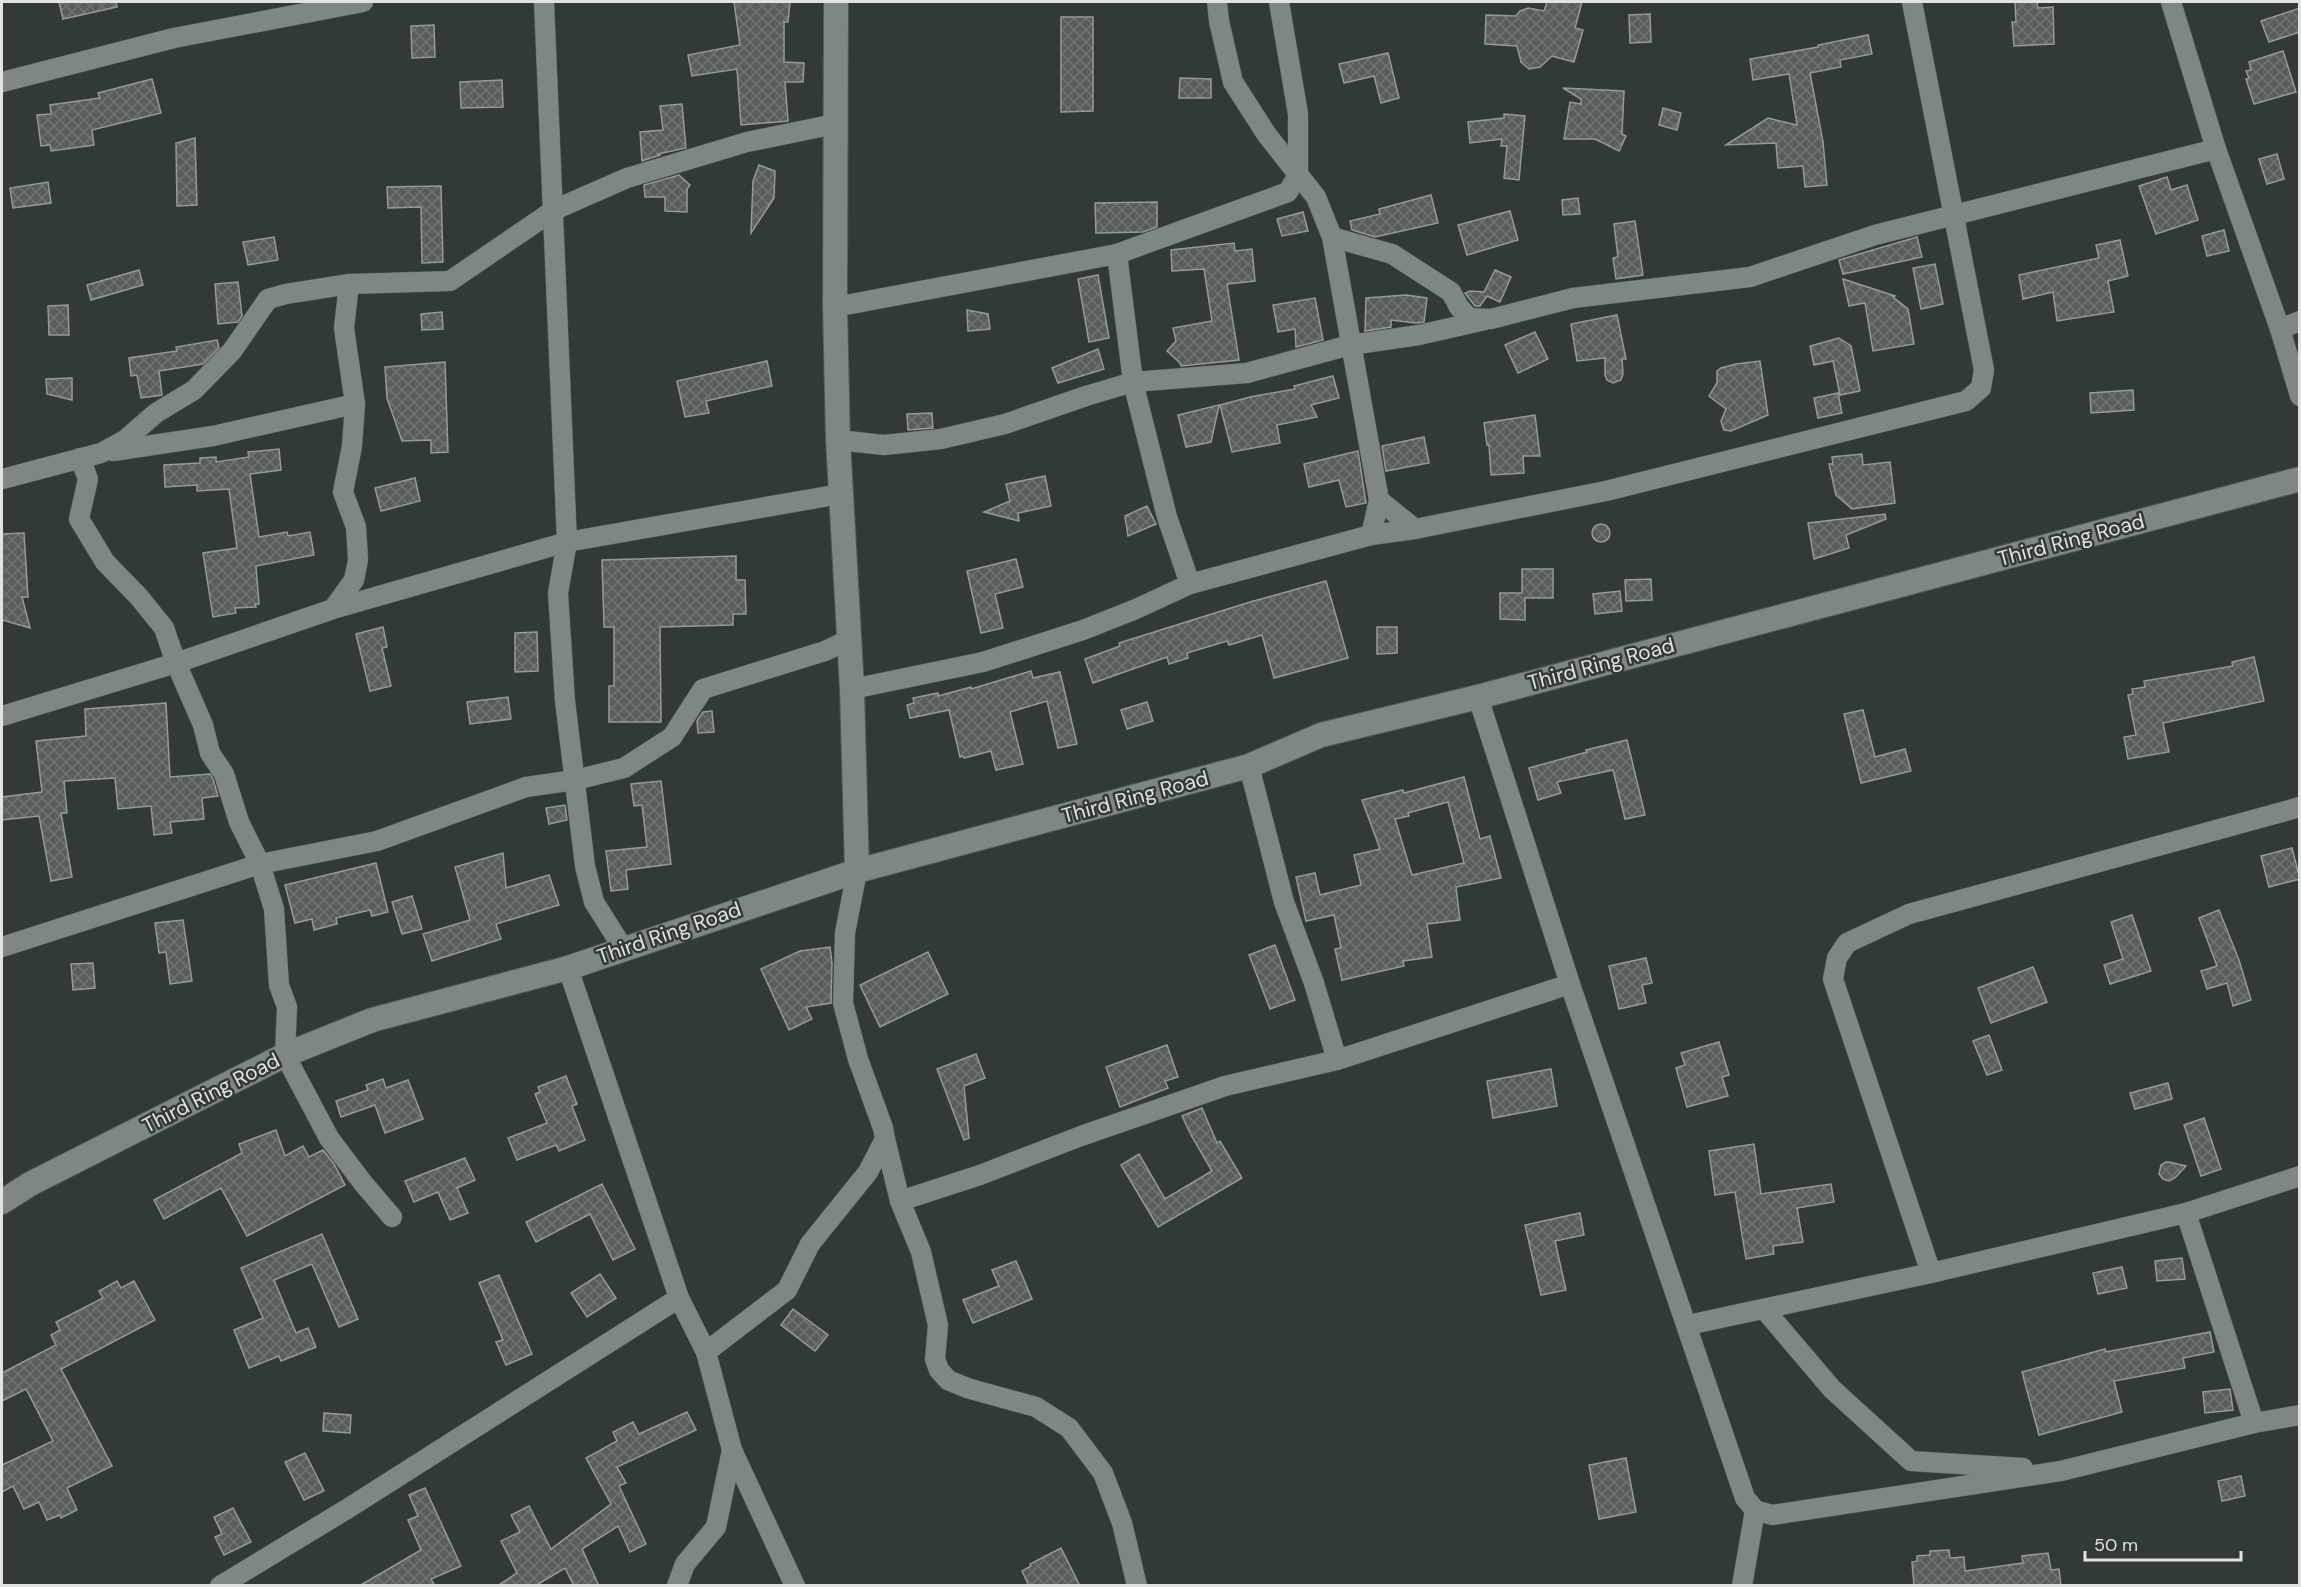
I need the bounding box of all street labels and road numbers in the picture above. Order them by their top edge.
street label: Third Ring Road [1995,507,2147,573]
street label: Third Ring Road [1525,631,1677,697]
street label: Third Ring Road [1059,764,1211,830]
street label: Third Ring Road [593,895,745,971]
street label: Third Ring Road [137,1046,285,1140]

